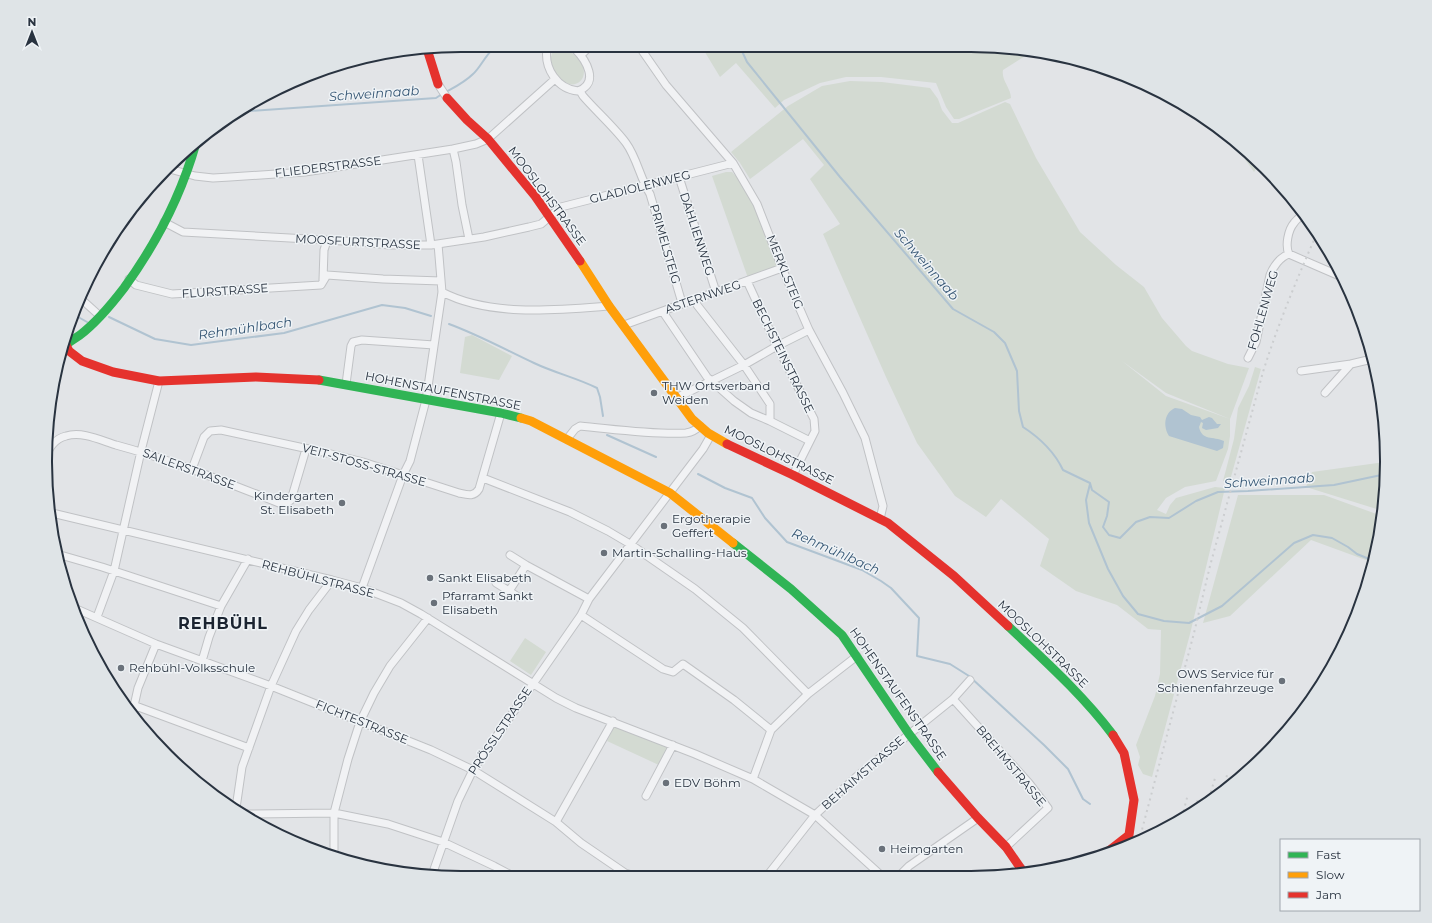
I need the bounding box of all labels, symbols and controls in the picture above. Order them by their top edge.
north arrow [12,12,52,52]
text: N [28,15,36,29]
water label: Schweinnaab [328,82,420,104]
street label: MOOSLOHSTRASSE [505,143,589,248]
street label: FLIEDERSTRASSE [274,153,382,180]
street label: GLADIOLENWEG [588,167,692,206]
street label: DAHLIENWEG [677,190,718,277]
street label: PRIMELSTEIG [647,202,684,286]
water label: Schweinnaab [891,225,963,304]
street label: MOOSFURTSTRASSE [295,231,421,252]
street label: MERKLSTEIG [764,232,807,311]
street label: FOHLENWEG [1244,268,1281,352]
street label: ASTERNWEG [663,276,743,317]
street label: FLURSTRASSE [181,280,269,301]
street label: BECHSTEINSTRASSE [749,296,818,415]
water label: Rehmühlbach [197,314,293,342]
street label: HOHENSTAUFENSTRASSE [364,368,522,413]
place label: THW Ortsverband Weiden [662,378,770,407]
marker: THW Ortsverband Weiden [649,388,659,398]
street label: MOOSLOHSTRASSE [722,422,836,488]
street label: VEIT-STOSS-STRASSE [300,440,428,489]
street label: SAILERSTRASSE [141,445,238,492]
water label: Schweinnaab [1223,469,1315,491]
place label: Kindergarten St. Elisabeth [254,488,334,517]
marker: Kindergarten St. Elisabeth [337,498,347,508]
place label: Ergotherapie Geffert [672,511,751,540]
marker: Ergotherapie Geffert [659,521,669,531]
water label: Rehmühlbach [790,524,882,578]
place label: Martin-Schalling-Haus [612,545,747,560]
marker: Martin-Schalling-Haus [599,548,609,558]
street label: REHBÜHLSTRASSE [260,556,376,601]
place label: Sankt Elisabeth [438,570,532,585]
marker: Sankt Elisabeth [425,573,435,583]
place label: Pfarramt Sankt Elisabeth [442,588,533,617]
street label: MOOSLOHSTRASSE [995,597,1092,691]
marker: Pfarramt Sankt Elisabeth [429,598,439,608]
district label: REHBÜHL [178,614,268,633]
street label: HOHENSTAUFENSTRASSE [847,624,950,763]
place label: Rehbühl-Volksschule [129,660,255,675]
marker: Rehbühl-Volksschule [116,663,126,673]
place label: OWS Service für Schienenfahrzeuge [1157,666,1274,695]
marker: OWS Service für Schienenfahrzeuge [1277,676,1287,686]
street label: PRÖSSLSTRASSE [465,684,535,778]
street label: FICHTESTRASSE [314,696,411,747]
street label: BREHMSTRASSE [973,722,1050,809]
street label: BEHAIMSTRASSE [818,733,907,813]
place label: EDV Böhm [674,775,741,790]
marker: EDV Böhm [661,778,671,788]
legend [1280,839,1420,911]
place label: Heimgarten [890,841,963,856]
marker: Heimgarten [877,844,887,854]
text: Fast [1316,847,1341,862]
text: Slow [1316,867,1345,882]
text: Jam [1315,887,1342,902]

